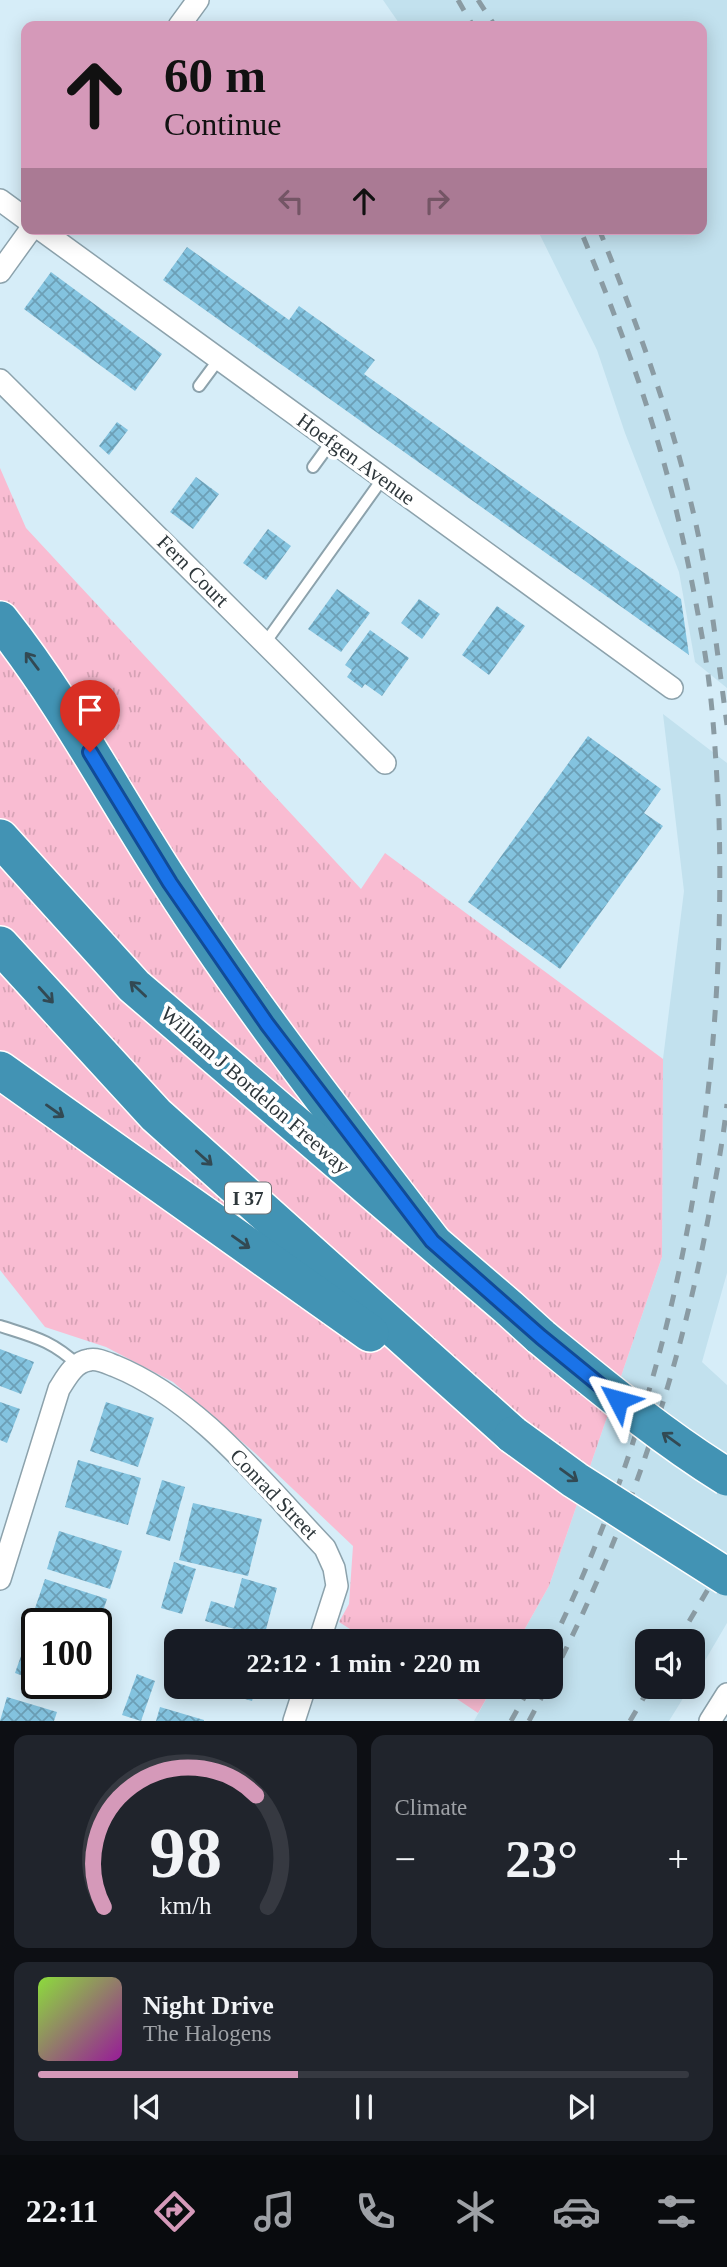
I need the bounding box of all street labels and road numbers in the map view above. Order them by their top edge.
street label: Hoefgen Avenue [292,408,420,510]
street label: Fern Court [152,530,234,612]
street label: William J Bordelon Freeway [156,1001,355,1179]
road number: I 37 [225,1182,271,1214]
street label: Conrad Street [225,1444,323,1544]

